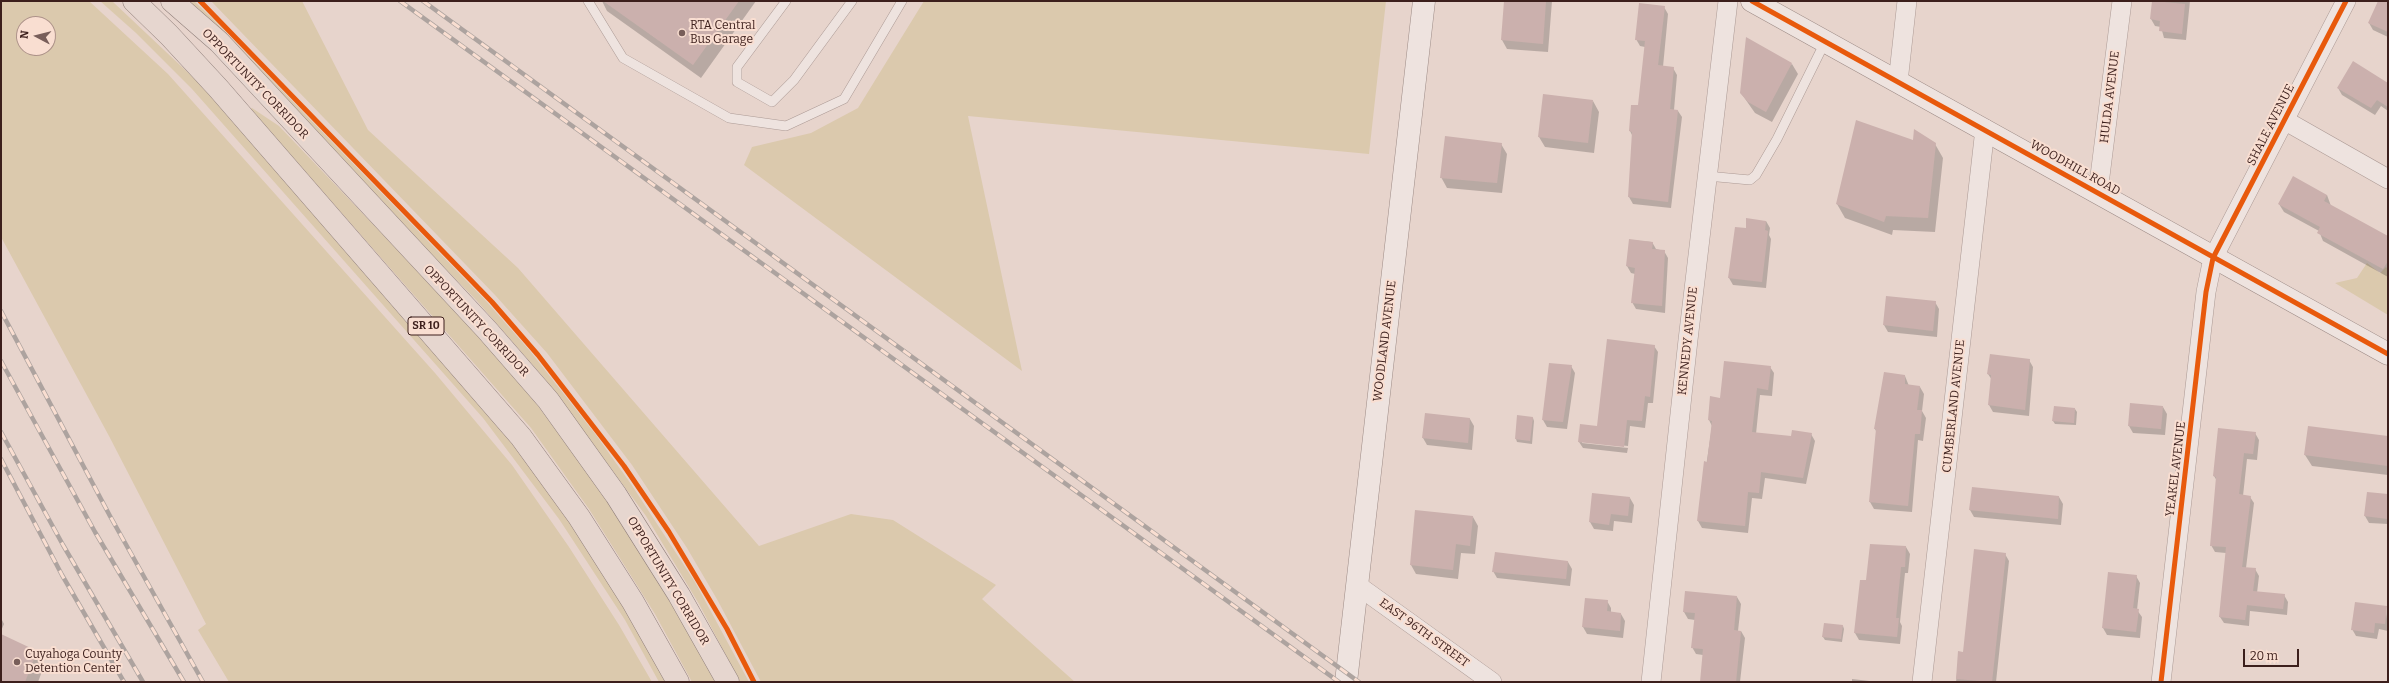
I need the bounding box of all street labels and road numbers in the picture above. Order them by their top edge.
street label: OPPORTUNITY CORRIDOR [199,26,311,142]
street label: HULDA AVENUE [2097,50,2123,144]
street label: SHALE AVENUE [2244,82,2298,168]
street label: WOODHILL ROAD [2027,137,2123,199]
street label: OPPORTUNITY CORRIDOR [421,262,531,380]
street label: WOODLAND AVENUE [1370,280,1400,402]
street label: KENNEDY AVENUE [1675,286,1701,396]
road number: SR 10 [408,317,444,335]
street label: CUMBERLAND AVENUE [1940,339,1968,473]
street label: YEAKEL AVENUE [2163,420,2189,518]
street label: OPPORTUNITY CORRIDOR [624,514,712,648]
street label: EAST 96TH STREET [1376,596,1472,670]

